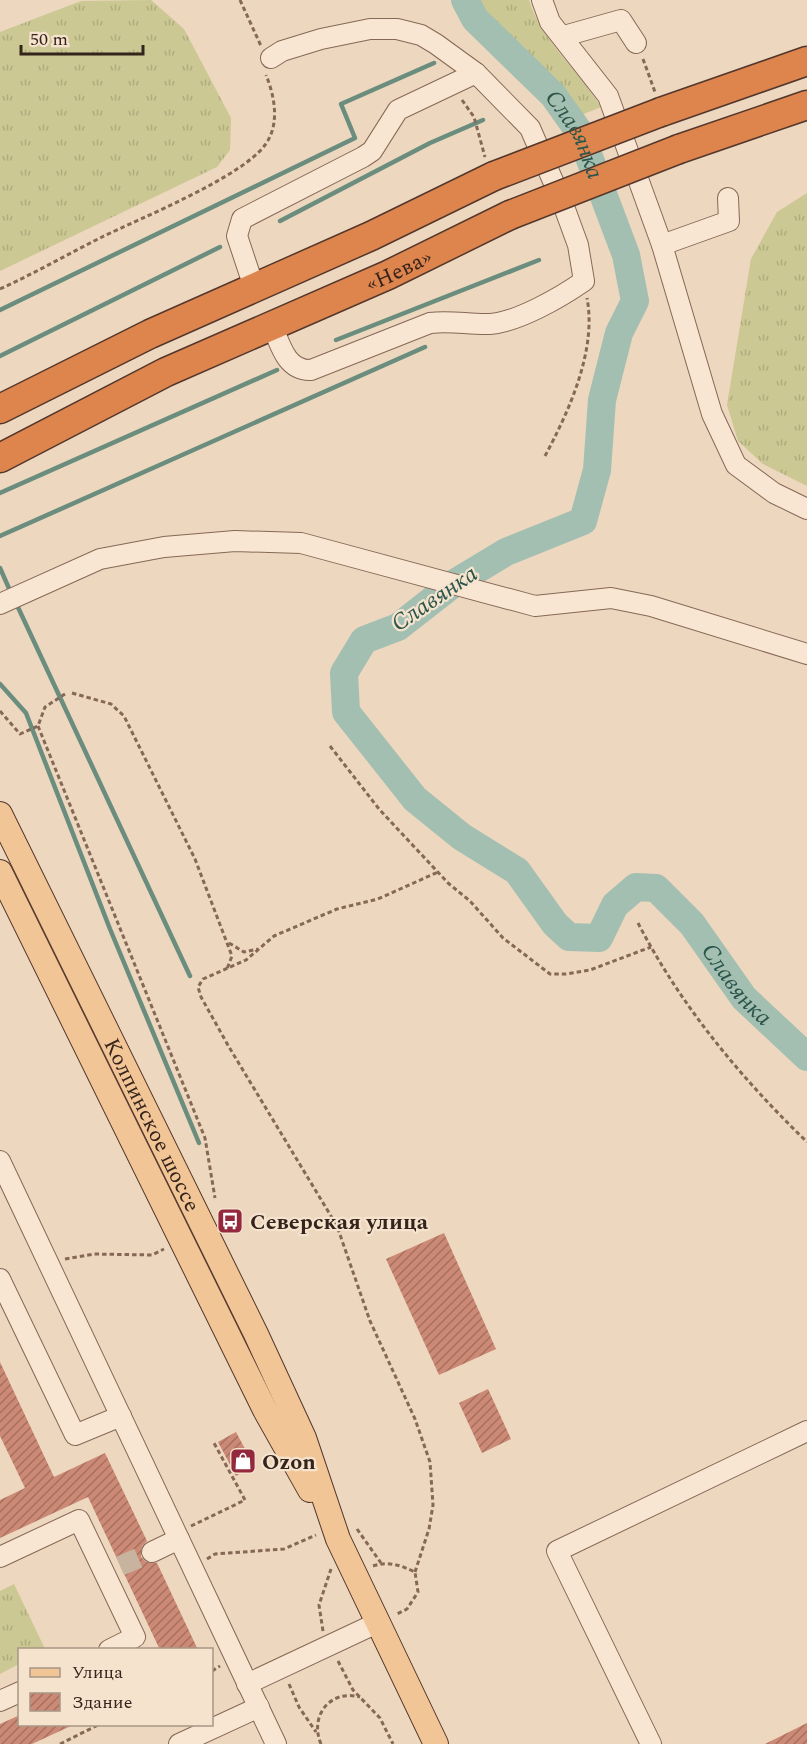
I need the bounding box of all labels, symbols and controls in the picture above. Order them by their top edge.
scale bar [21,18,142,56]
text: 50 m [30,26,68,53]
water label: Славянка [536,82,613,185]
street label: «Нева» [361,241,438,301]
water label: Славянка [384,557,485,641]
water label: Славянка [692,936,780,1035]
street label: Колпинское шоссе [95,1033,208,1218]
bus stop icon: Северская улица [215,1206,245,1236]
place label: Северская улица [250,1206,429,1239]
shop icon: Ozon [228,1446,258,1476]
place label: Ozon [262,1446,316,1479]
legend [18,1648,213,1726]
text: Улица [72,1659,123,1686]
text: Здание [72,1689,132,1716]

